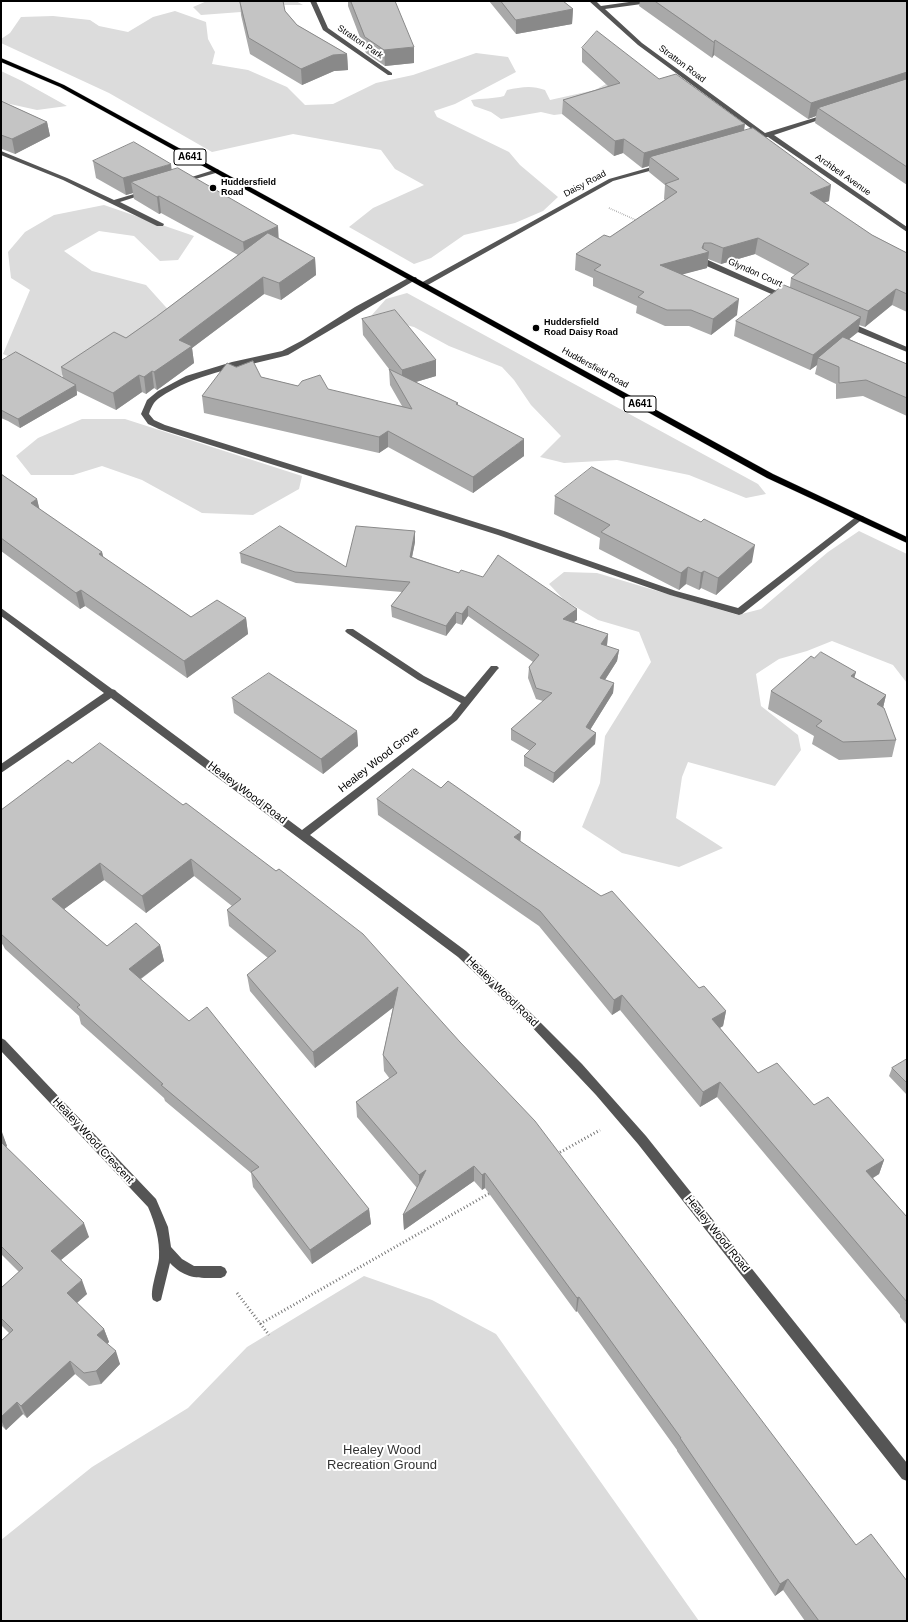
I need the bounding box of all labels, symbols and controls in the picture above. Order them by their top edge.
street label: Stratton Park [335,23,385,61]
street label: Stratton Road [657,43,707,85]
road number: A641 [174,149,206,165]
street label: Archbell Avenue [813,152,873,198]
street label: Daisy Road [562,168,608,200]
place label: Huddersfield Road [221,178,276,199]
marker: Huddersfield Road [208,183,218,193]
street label: Glyndon Court [726,256,784,290]
place label: Huddersfield Road Daisy Road [544,318,618,339]
marker: Huddersfield Road Daisy Road [531,323,541,333]
street label: Huddersfield Road [560,345,630,391]
road number: A641 [624,396,656,412]
street label: Healey Wood Grove [336,724,422,796]
street label: Healey Wood Road [205,759,289,827]
street label: Healey Wood Road [463,954,541,1030]
street label: Healey Wood Crescent [50,1095,136,1187]
street label: Healey Wood Road [682,1193,752,1275]
park label: Healey Wood Recreation Ground [327,1442,437,1473]

